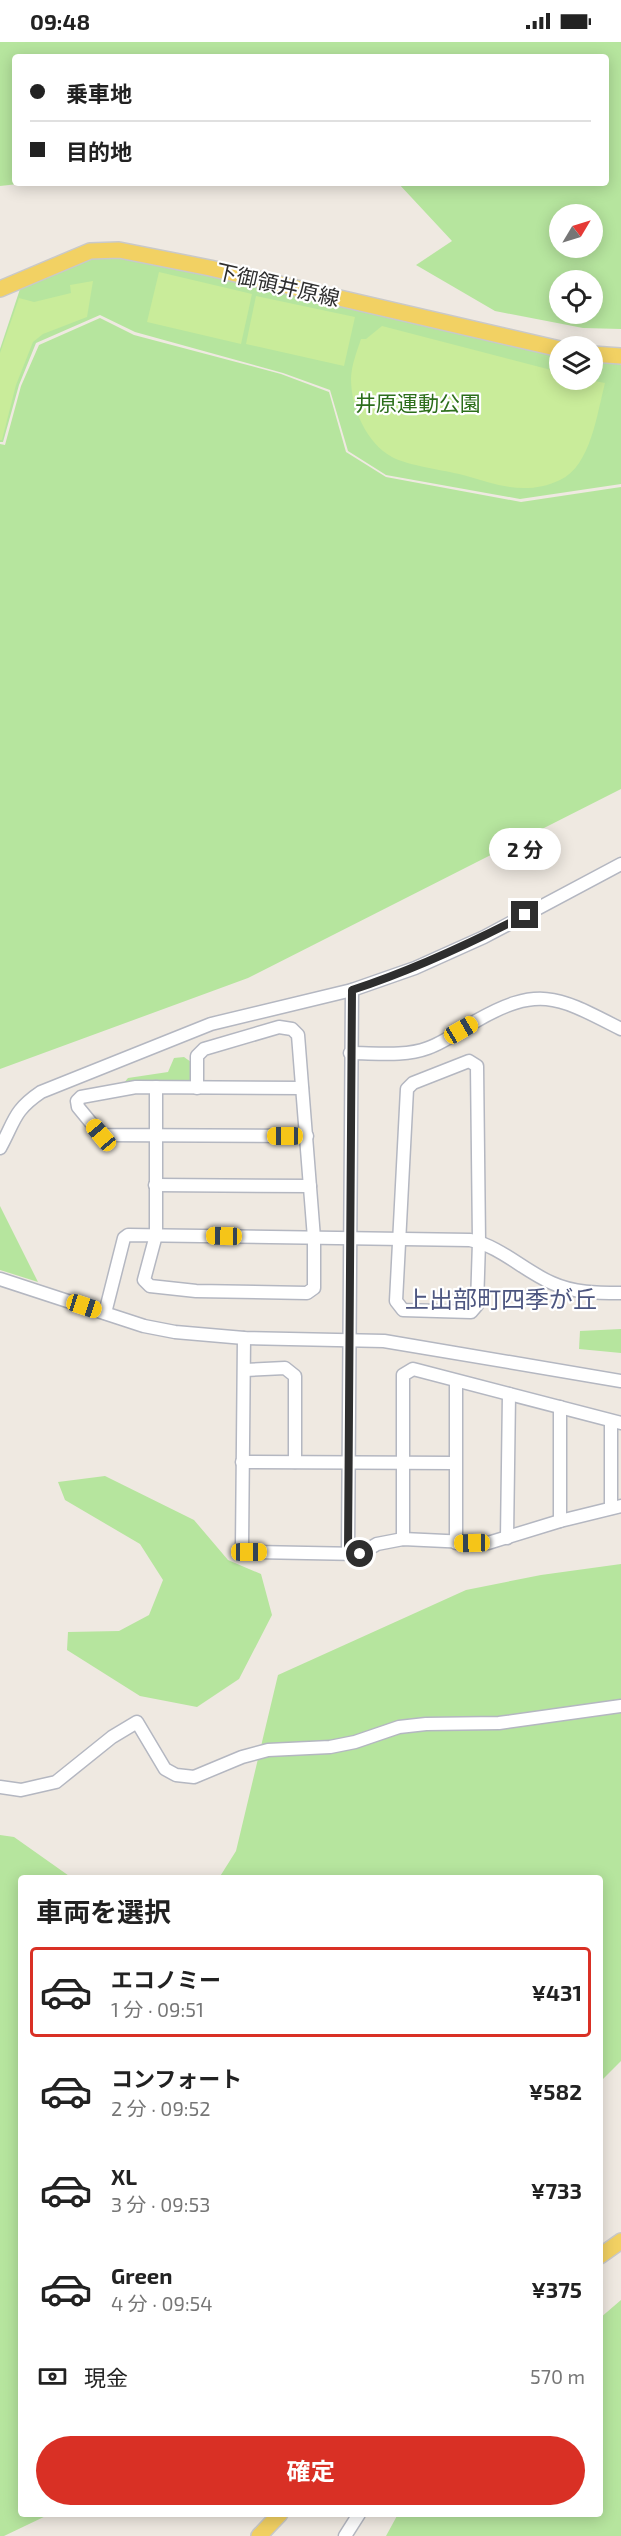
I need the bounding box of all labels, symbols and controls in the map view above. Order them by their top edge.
text: 09:48 [30,8,90,34]
text: 乗車地 [66,80,132,106]
text: 目的地 [66,138,132,164]
north arrow [549,204,603,258]
map controls [549,204,603,390]
street label: 下御領井原線 [214,258,342,310]
button: locate [549,270,603,324]
button: layers [549,336,603,390]
park label: 井原運動公園 [355,390,481,415]
callout: 2 分 [489,828,561,870]
text: 2 分 [507,837,543,861]
route end [511,901,538,928]
car [441,1013,481,1047]
car [83,1115,119,1155]
car [267,1127,303,1145]
car [206,1227,242,1245]
district label: 上出部町四季が丘 [405,1284,597,1313]
car [64,1292,104,1320]
car [454,1534,490,1552]
route start [346,1540,373,1567]
car [231,1543,267,1561]
text: 車両を選択 [36,1895,171,1927]
icon: car [39,1965,93,2019]
text: エコノミー [111,1966,221,1992]
text: ¥431 [531,1979,582,2005]
text: 1 分 · 09:51 [111,1997,204,2021]
icon: car [39,2064,93,2118]
text: コンフォート [111,2065,242,2091]
text: ¥582 [529,2078,582,2104]
text: 2 分 · 09:52 [111,2096,211,2120]
icon: car [39,2163,93,2217]
text: XL [111,2163,137,2189]
text: ¥733 [531,2177,582,2203]
text: 3 分 · 09:53 [111,2192,210,2216]
icon: car [39,2262,93,2316]
text: Green [111,2262,173,2288]
text: ¥375 [531,2276,582,2302]
text: 4 分 · 09:54 [111,2291,213,2315]
icon: cash [36,2360,69,2393]
text: 現金 [84,2364,128,2390]
text: 570 m [530,2364,585,2388]
button: 確定 [36,2436,585,2505]

